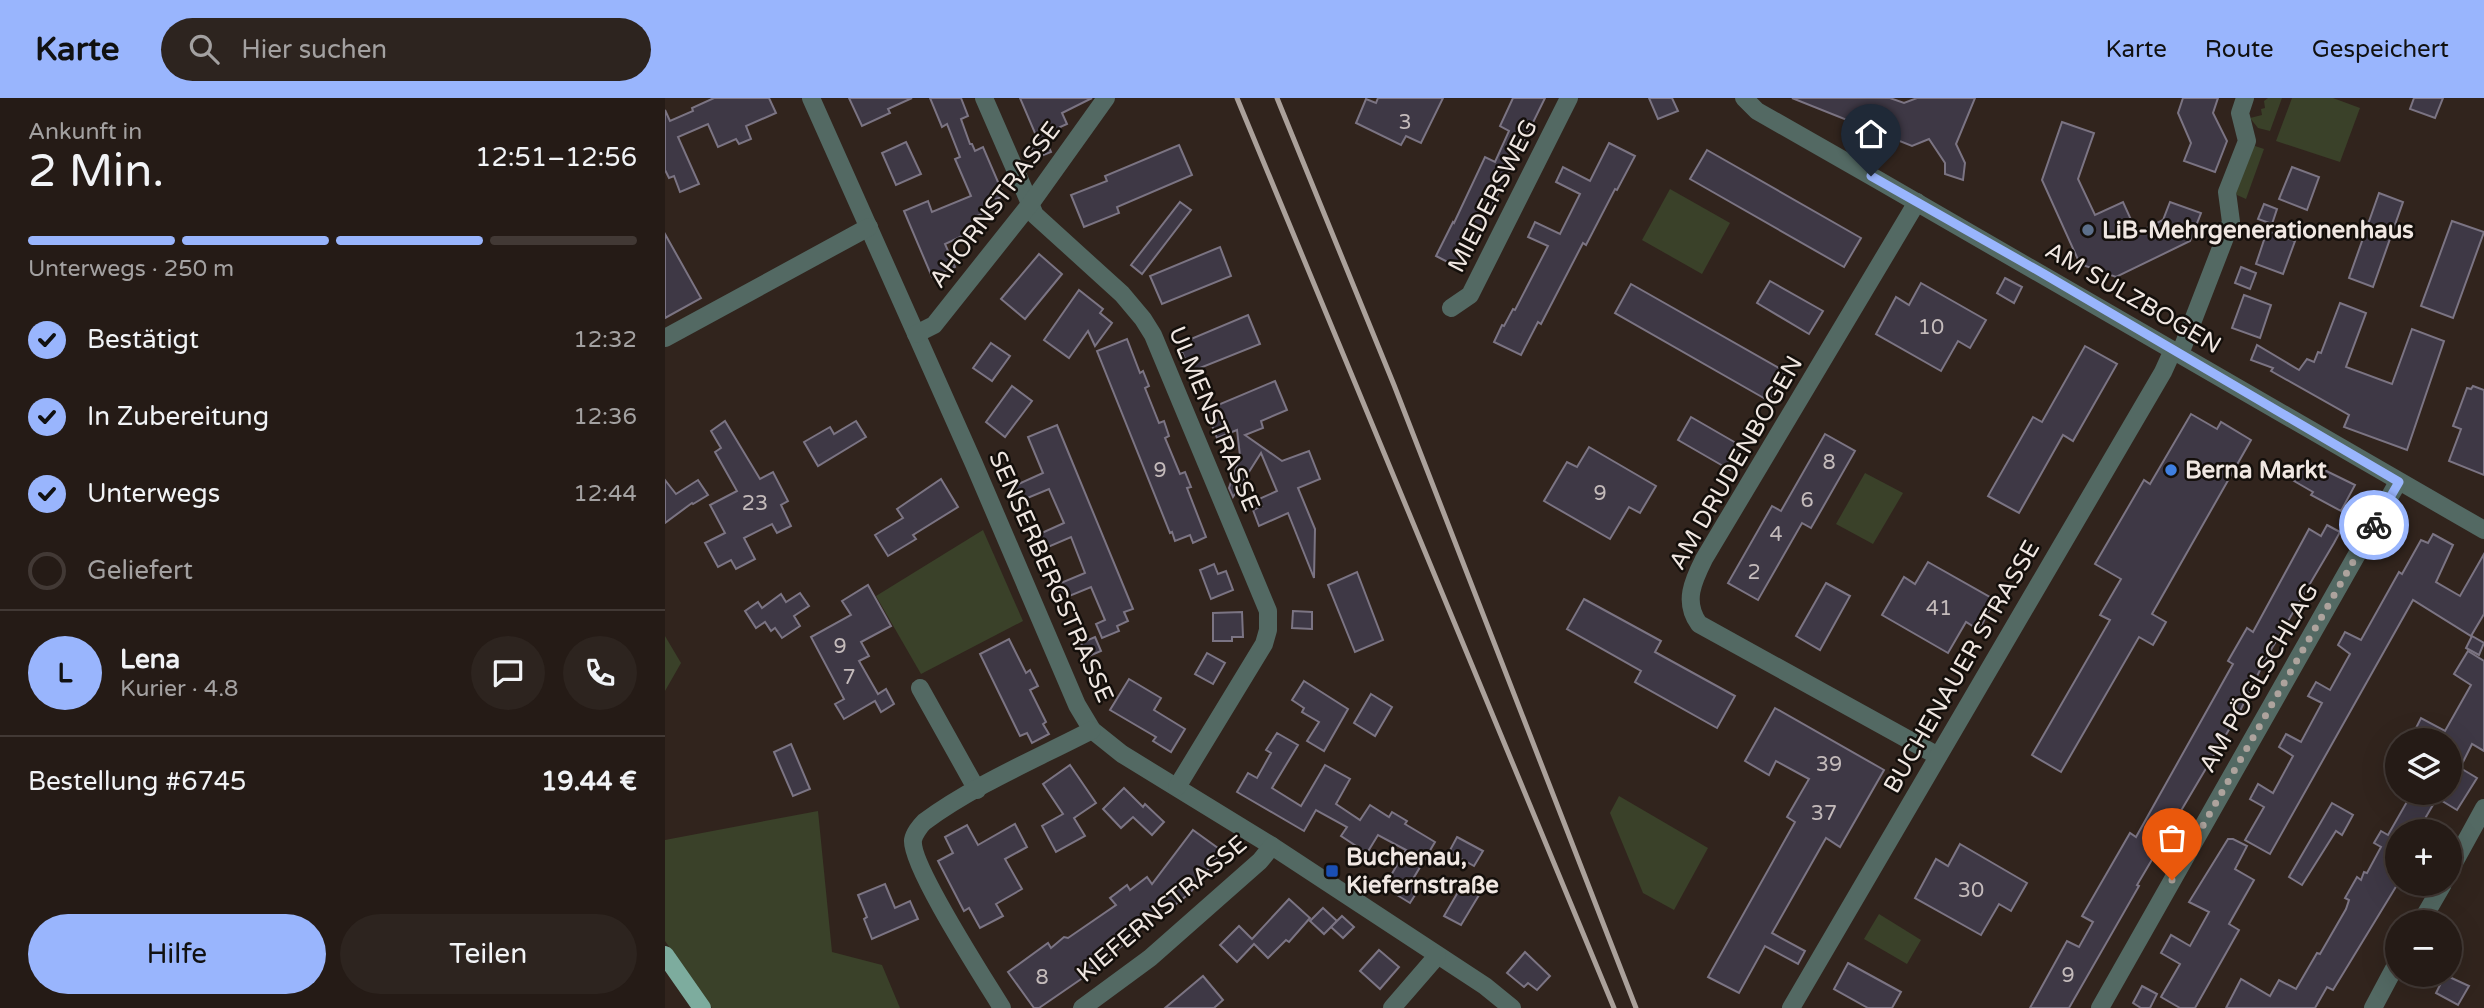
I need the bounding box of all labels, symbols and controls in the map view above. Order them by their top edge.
search box [161,18,651,81]
text: Karte [35,30,119,69]
icon: search [185,30,223,68]
text: Hier suchen [241,34,387,65]
text: Karte [2105,35,2167,64]
text: Route [2205,35,2274,64]
text: Gespeichert [2312,35,2449,64]
pin [1841,104,1901,176]
house number: 3 [1398,110,1412,135]
street label: MIEDERSWEG [1442,115,1544,277]
icon: home [1852,115,1890,153]
street label: AHORNSTRASSE [923,116,1067,294]
text: Ankunft in [28,118,142,146]
text: 12:51–12:56 [475,142,637,173]
text: 2 Min. [28,144,164,199]
place label: LiB-Mehrgenerationenhaus [2102,216,2414,245]
marker: LiB-Mehrgenerationenhaus [2080,222,2096,238]
street label: AM SULZBOGEN [2040,236,2226,360]
text: Unterwegs · 250 m [28,255,234,283]
house number: 10 [1918,315,1944,340]
icon: check [28,321,66,359]
street label: ULMENSTRASSE [1162,322,1266,516]
text: Bestätigt [87,324,199,355]
text: 12:32 [573,326,637,354]
street label: AM DRUDENBOGEN [1663,351,1809,575]
icon: check [28,398,66,436]
text: In Zubereitung [87,401,269,432]
text: 12:36 [573,403,637,431]
street label: SENSERBERGSTRASSE [982,447,1120,707]
house number: 8 [1822,450,1836,475]
place label: Berna Markt [2185,456,2328,485]
house number: 9 [1153,458,1167,483]
marker: Berna Markt [2163,462,2179,478]
icon: check [28,475,66,513]
text: Unterwegs [87,478,220,509]
text: 12:44 [573,480,637,508]
house number: 9 [1593,481,1607,506]
house number: 6 [1800,488,1814,513]
courier [2339,490,2409,560]
house number: 23 [742,491,768,516]
icon: bike [2355,506,2393,544]
house number: 4 [1769,522,1783,547]
street label: BUCHENAUER STRASSE [1878,536,2046,798]
text: Geliefert [87,555,193,586]
house number: 2 [1747,560,1761,585]
street label: AM PÖGLSCHLAG [2193,578,2325,778]
house number: 41 [1926,596,1952,621]
house number: 9 [833,634,847,659]
button: chat [471,636,545,710]
button: phone [563,636,637,710]
text: Lena [120,644,180,675]
text: L [58,658,72,689]
house number: 7 [842,665,856,690]
text: Kurier · 4.8 [120,675,238,703]
map controls [2385,728,2462,987]
button: layers [2385,728,2462,805]
house number: 39 [1816,752,1842,777]
text: Bestellung #6745 [28,766,246,797]
text: 19.44 € [541,766,637,797]
house number: 37 [1811,801,1837,826]
pin [2142,808,2202,880]
icon: bag [2153,819,2191,857]
button: + [2385,819,2462,896]
street label: KIEFERNSTRASSE [1071,829,1253,989]
place label: Buchenau, Kiefernstraße [1346,843,1499,900]
marker: Buchenau, Kiefernstraße [1324,863,1340,879]
house number: 30 [1958,878,1984,903]
button: − [2385,910,2462,987]
button: Hilfe [28,914,326,994]
button: Teilen [340,914,637,994]
house number: 9 [2061,963,2075,988]
house number: 8 [1035,965,1049,990]

